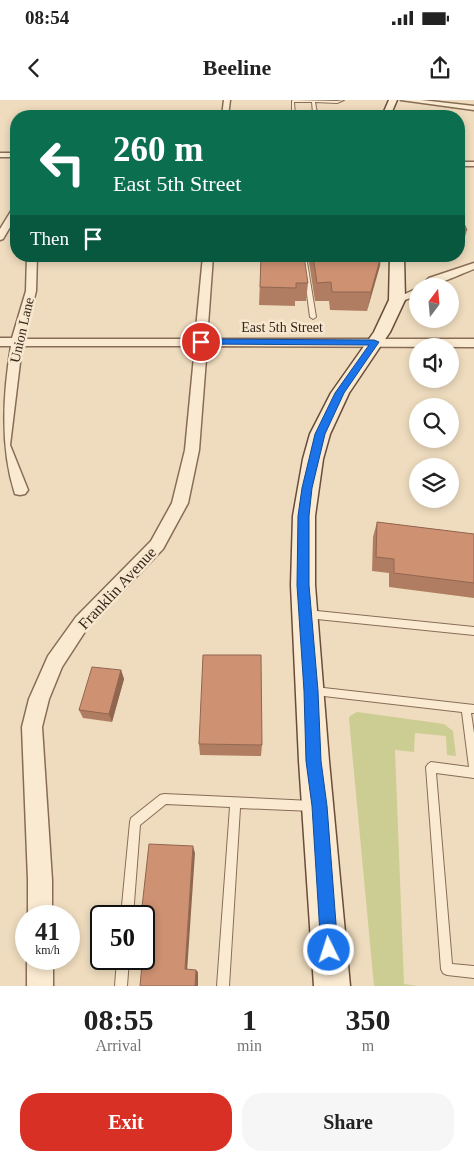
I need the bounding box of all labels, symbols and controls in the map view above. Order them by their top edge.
text: 08:54 [25,7,69,28]
icon: back [20,54,48,82]
icon: share [426,54,454,82]
text: Beeline [203,55,271,80]
icon: left [30,130,95,195]
text: 260 m [113,130,203,169]
text: East 5th Street [113,171,241,196]
icon: arrive [79,225,107,253]
text: Then [30,228,69,249]
north arrow [409,278,459,328]
map controls [409,278,459,508]
street label: Union Lane [7,296,37,364]
street label: East 5th Street [241,320,323,335]
pin [180,321,222,363]
icon: arrive [187,328,215,356]
button: sound [409,338,459,388]
button: search [409,398,459,448]
button: layers [409,458,459,508]
street label: Franklin Avenue [75,543,159,633]
speed limit sign: 50 [90,905,155,970]
text: 41 [35,918,60,945]
position arrow [302,923,354,975]
text: km/h [35,943,60,957]
text: 08:55 [84,1003,154,1036]
text: 1 [242,1003,257,1036]
text: 350 [345,1003,390,1036]
text: Arrival [95,1037,142,1054]
text: min [237,1037,262,1054]
text: m [362,1037,374,1054]
button: Exit [20,1093,232,1151]
button: Share [242,1093,454,1151]

